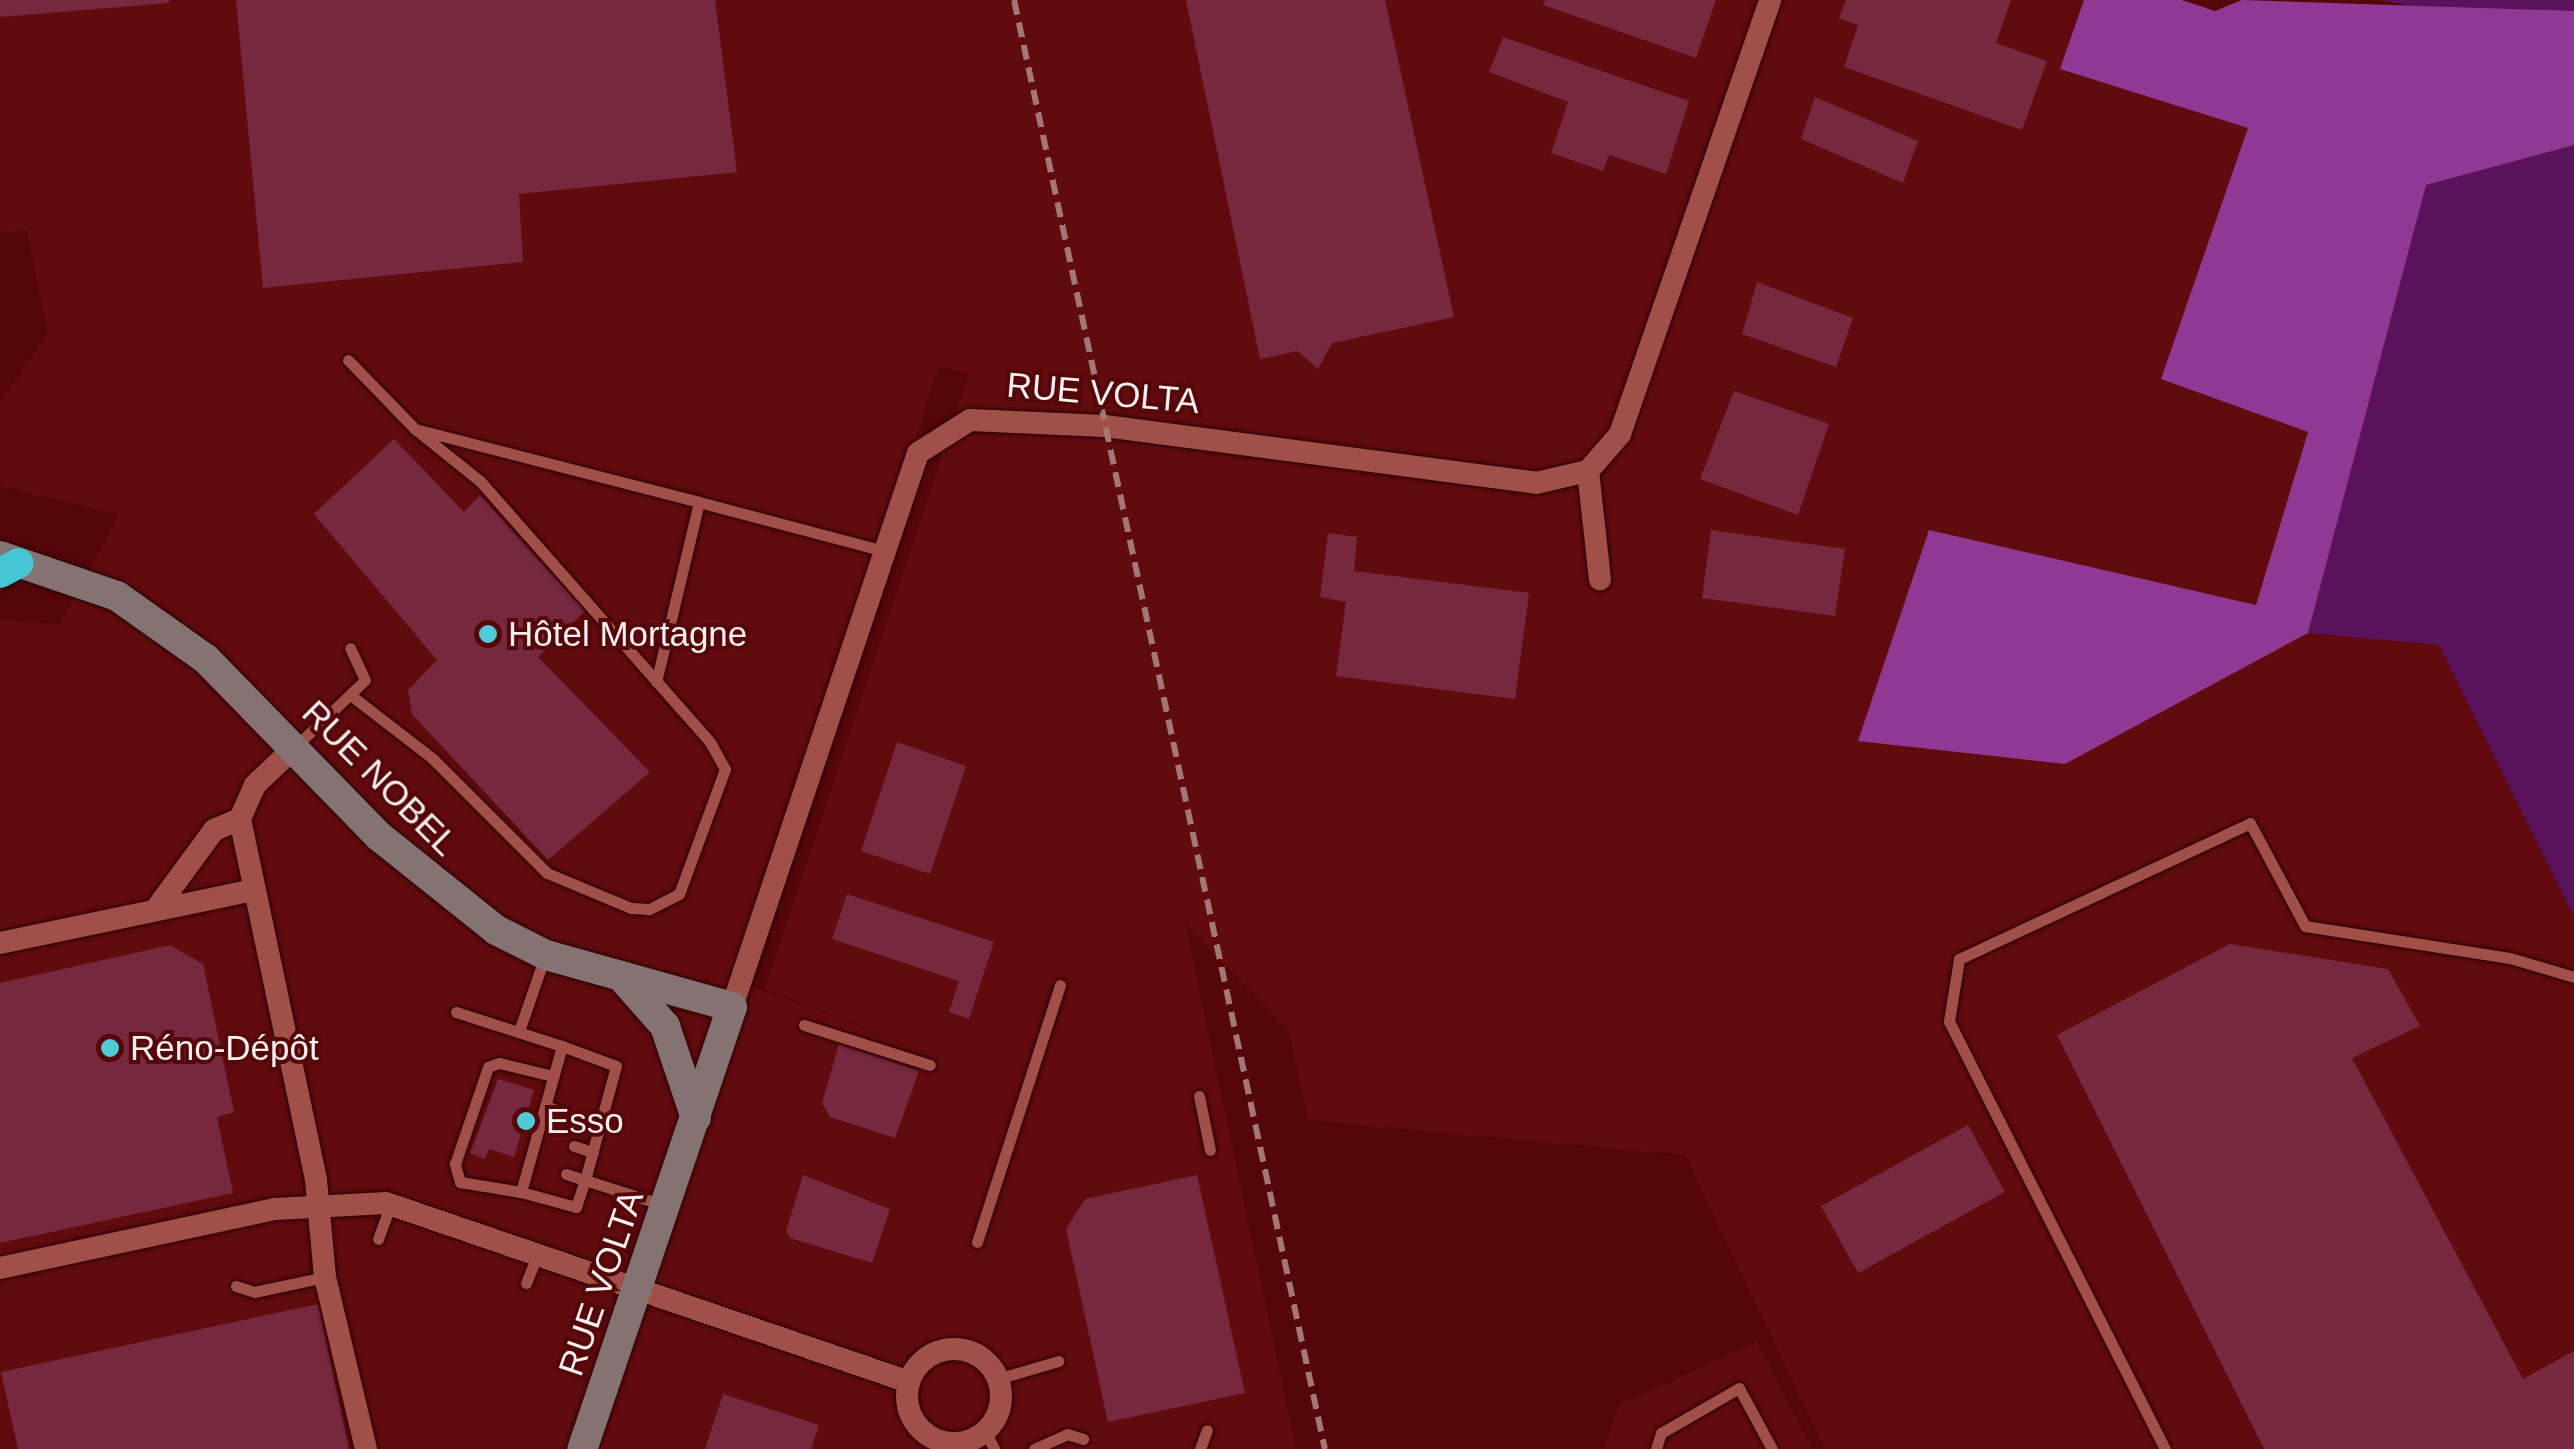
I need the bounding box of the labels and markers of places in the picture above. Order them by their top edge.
place label: Hôtel Mortagne [508,613,747,655]
marker: Hôtel Mortagne [477,623,499,645]
place label: Réno-Dépôt [130,1027,319,1069]
marker: Réno-Dépôt [99,1037,121,1059]
place label: Esso [546,1100,624,1142]
marker: Esso [515,1110,537,1132]

